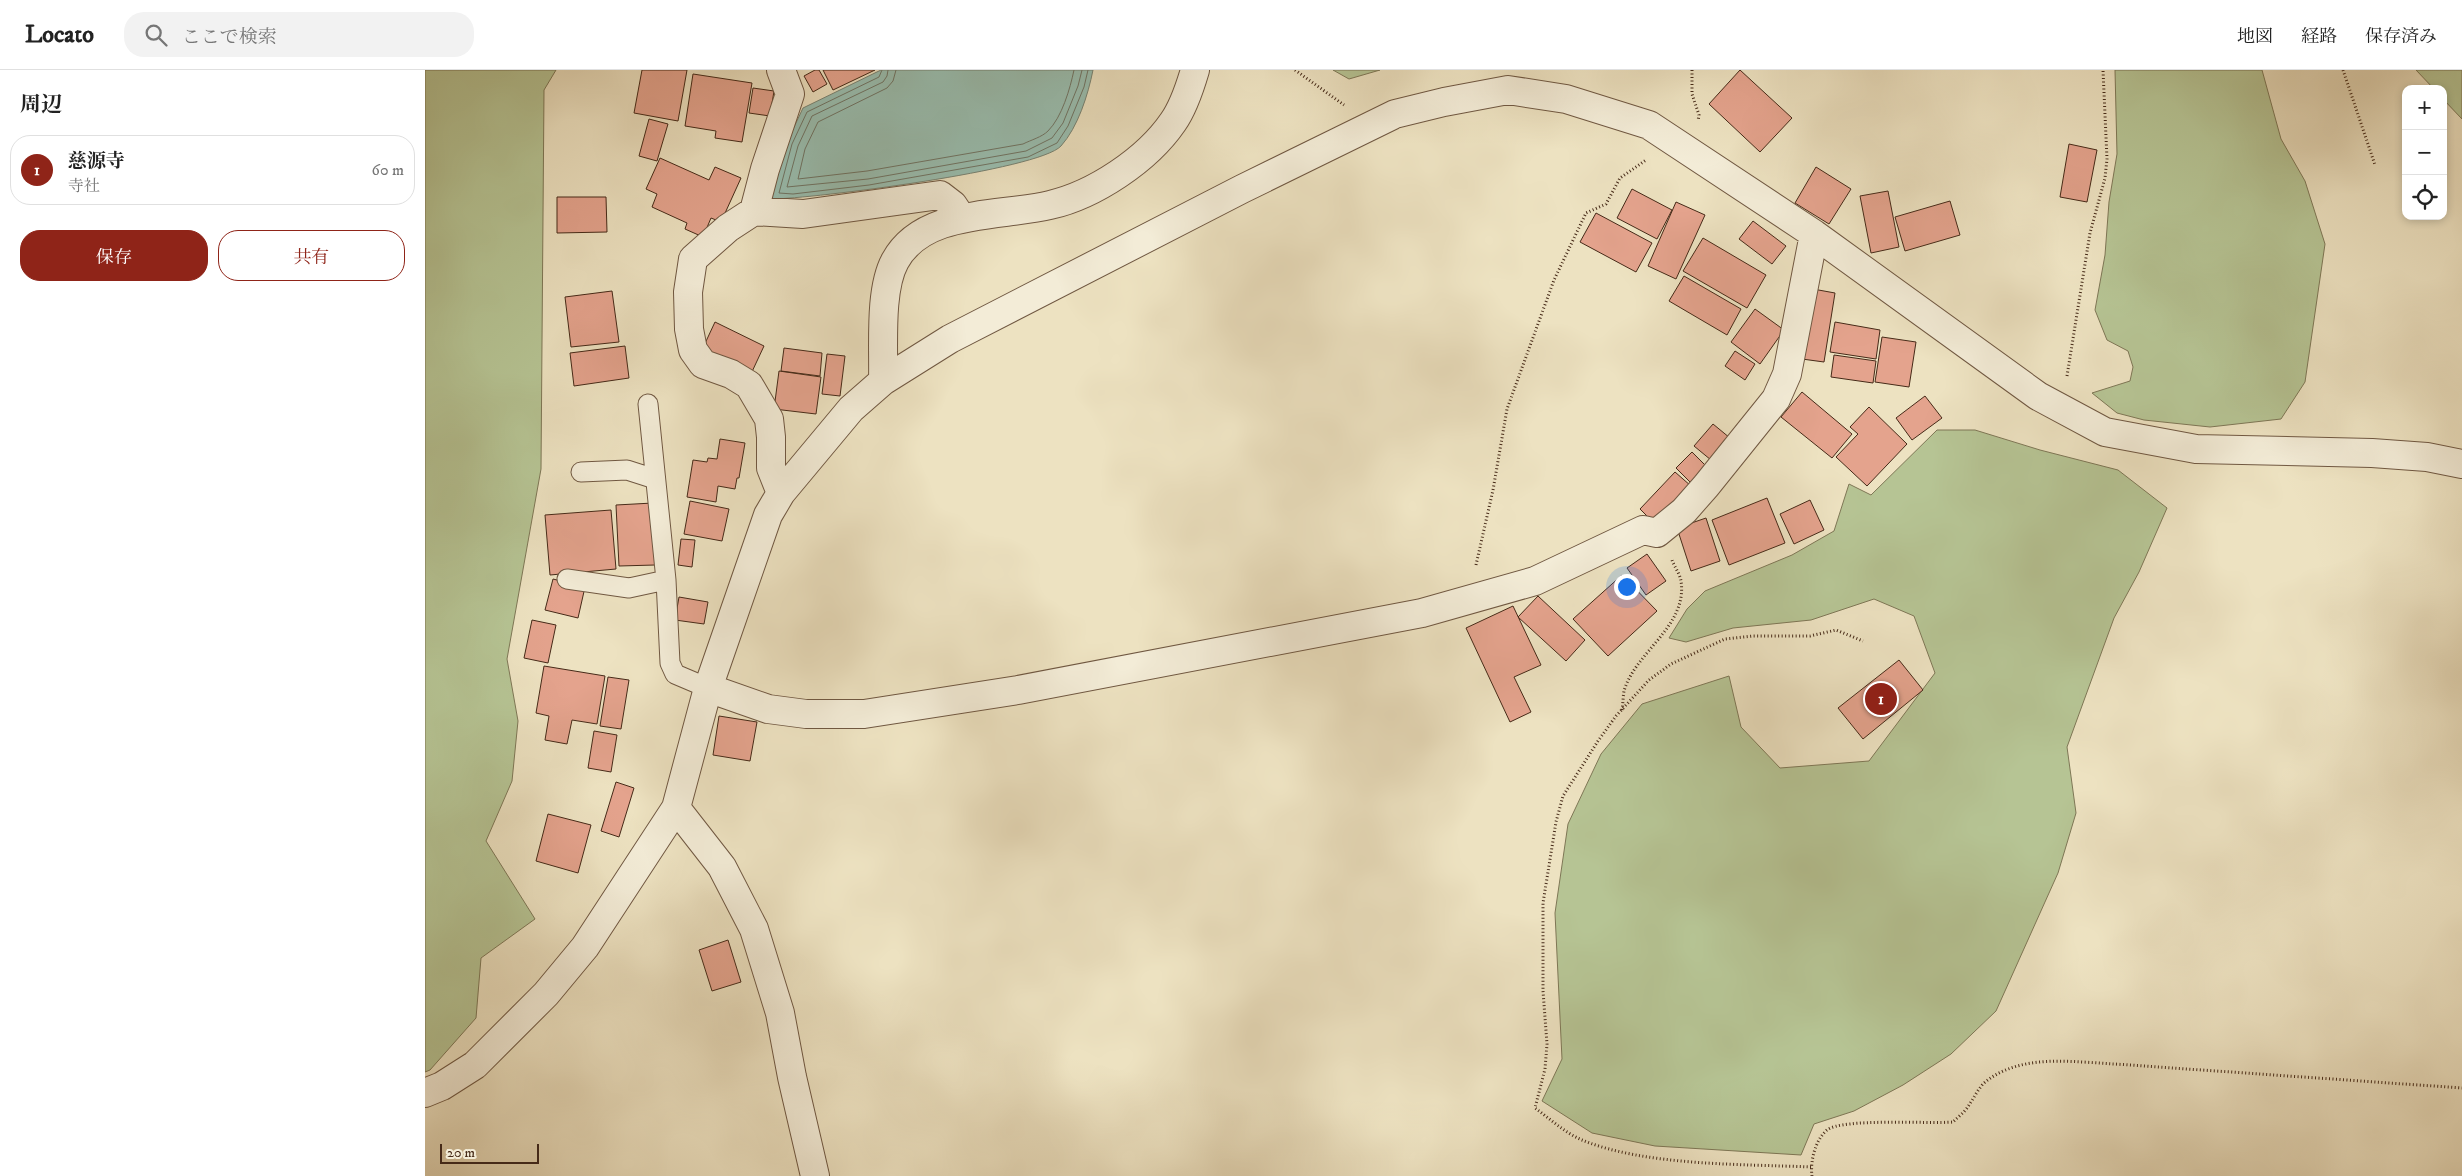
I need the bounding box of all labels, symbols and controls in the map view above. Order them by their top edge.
search box [124,12,474,57]
text: Locato [25,20,94,50]
icon: search [142,21,170,49]
text: ここで検索 [182,26,277,49]
text: 地図 [2237,26,2273,48]
text: 経路 [2301,26,2337,48]
text: 保存済み [2365,26,2437,48]
map controls [2402,85,2447,220]
button: + [2402,85,2447,130]
text: 周辺 [20,92,62,118]
button: − [2402,130,2447,175]
text: 慈源寺 [68,150,125,173]
text: 1 [34,160,40,180]
text: 60 m [372,160,404,180]
button: locate [2402,175,2447,220]
text: 寺社 [68,176,100,196]
button: 保存 [20,230,208,281]
button: 共有 [218,230,405,281]
your location [1614,574,1640,600]
pin: 1 [1865,680,1897,718]
scale bar [440,1141,539,1164]
text: 20 m [447,1144,475,1162]

